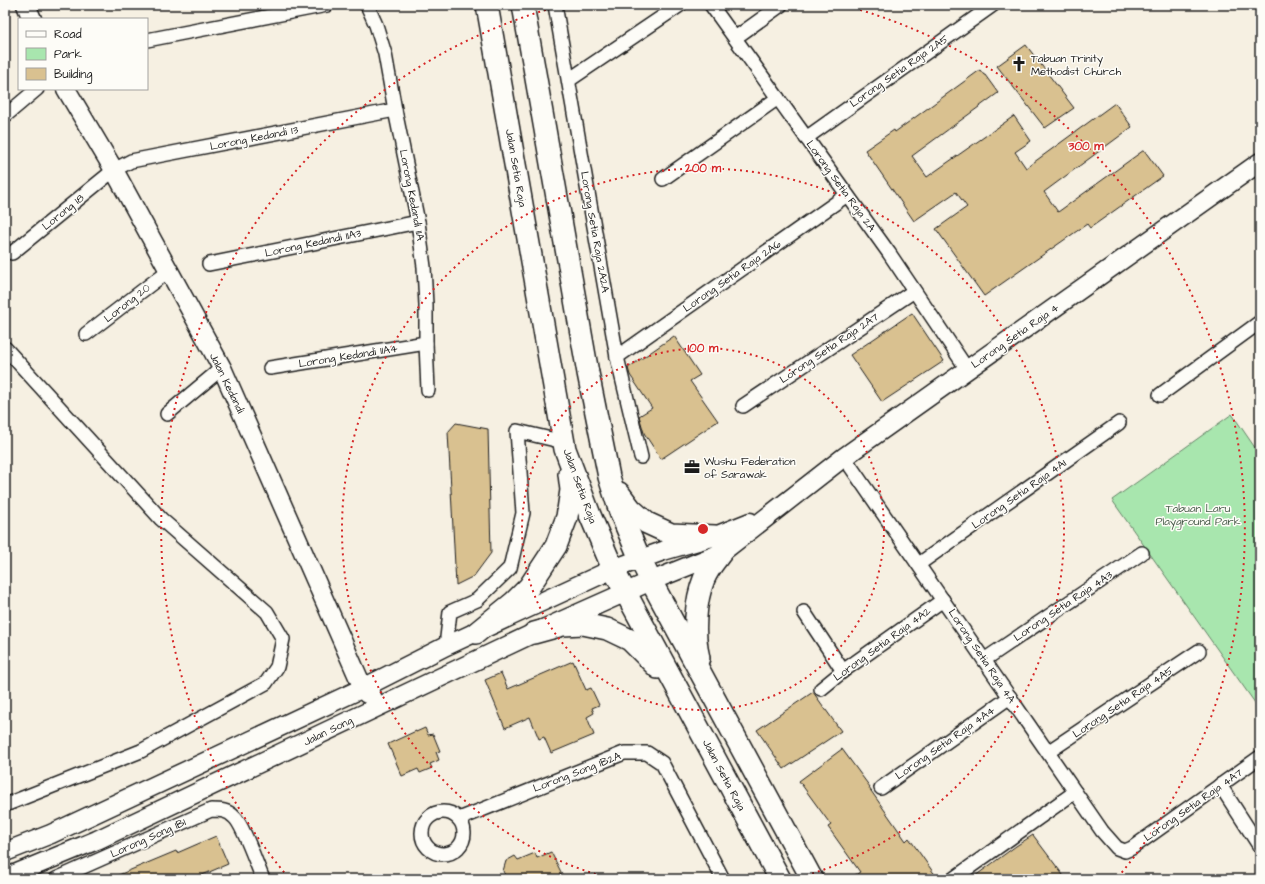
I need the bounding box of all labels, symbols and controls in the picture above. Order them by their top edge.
legend [18,18,148,90]
text: Road [54,26,82,43]
street label: Lorong Setia Raja 2A5 [847,31,952,112]
text: Park [54,46,82,63]
place label: Tabuan Trinity Methodist Church [1031,51,1122,79]
church icon: Tabuan Trinity Methodist Church [1010,55,1028,73]
text: Building [54,66,92,84]
street label: Lorong Kedandi 13 [209,122,300,155]
street label: Jalan Setia Raja [502,128,530,208]
street label: Lorong Setia Raja 2A [802,137,879,235]
text: 300 m [1067,138,1104,155]
street label: Lorong Kedandi 11A [395,148,428,242]
text: 200 m [684,160,722,177]
street label: Lorong Setia Raja 2A2A [576,170,613,294]
street label: Lorong 18 [39,190,88,234]
street label: Lorong Kedandi 11A3 [263,225,363,262]
street label: Lorong Setia Raja 2A6 [680,236,785,316]
street label: Lorong 20 [101,280,154,327]
street label: Lorong Setia Raja 4 [968,300,1063,373]
street label: Lorong Setia Raja 2A7 [777,309,882,388]
text: 100 m [688,340,719,357]
street label: Lorong Kedandi 11A4 [297,341,399,372]
street label: Jalan Kedandi [206,350,248,416]
street label: Jalan Setia Raja [559,446,601,526]
place label: Wushu Federation of Sarawak [704,454,796,482]
street label: Lorong Setia Raja 4A1 [969,455,1070,533]
office icon: Wushu Federation of Sarawak [683,458,701,476]
park label: Tabuan Laru Playground Park [1156,501,1241,530]
centre of rings [696,522,710,536]
street label: Lorong Setia Raja 4A3 [1011,567,1116,646]
street label: Lorong Setia Raja 4A2 [830,603,935,685]
street label: Lorong Setia Raja 4A [944,606,1019,707]
street label: Lorong Setia Raja 4A5 [1070,663,1177,742]
street label: Lorong Setia Raja 4A4 [892,703,999,784]
street label: Jalan Song [301,712,356,750]
street label: Jalan Setia Raja [699,737,749,814]
street label: Lorong Song 1B2A [531,748,623,797]
street label: Lorong Setia Raja 4A7 [1141,765,1246,846]
street label: Lorong Song 1B1 [108,814,189,862]

